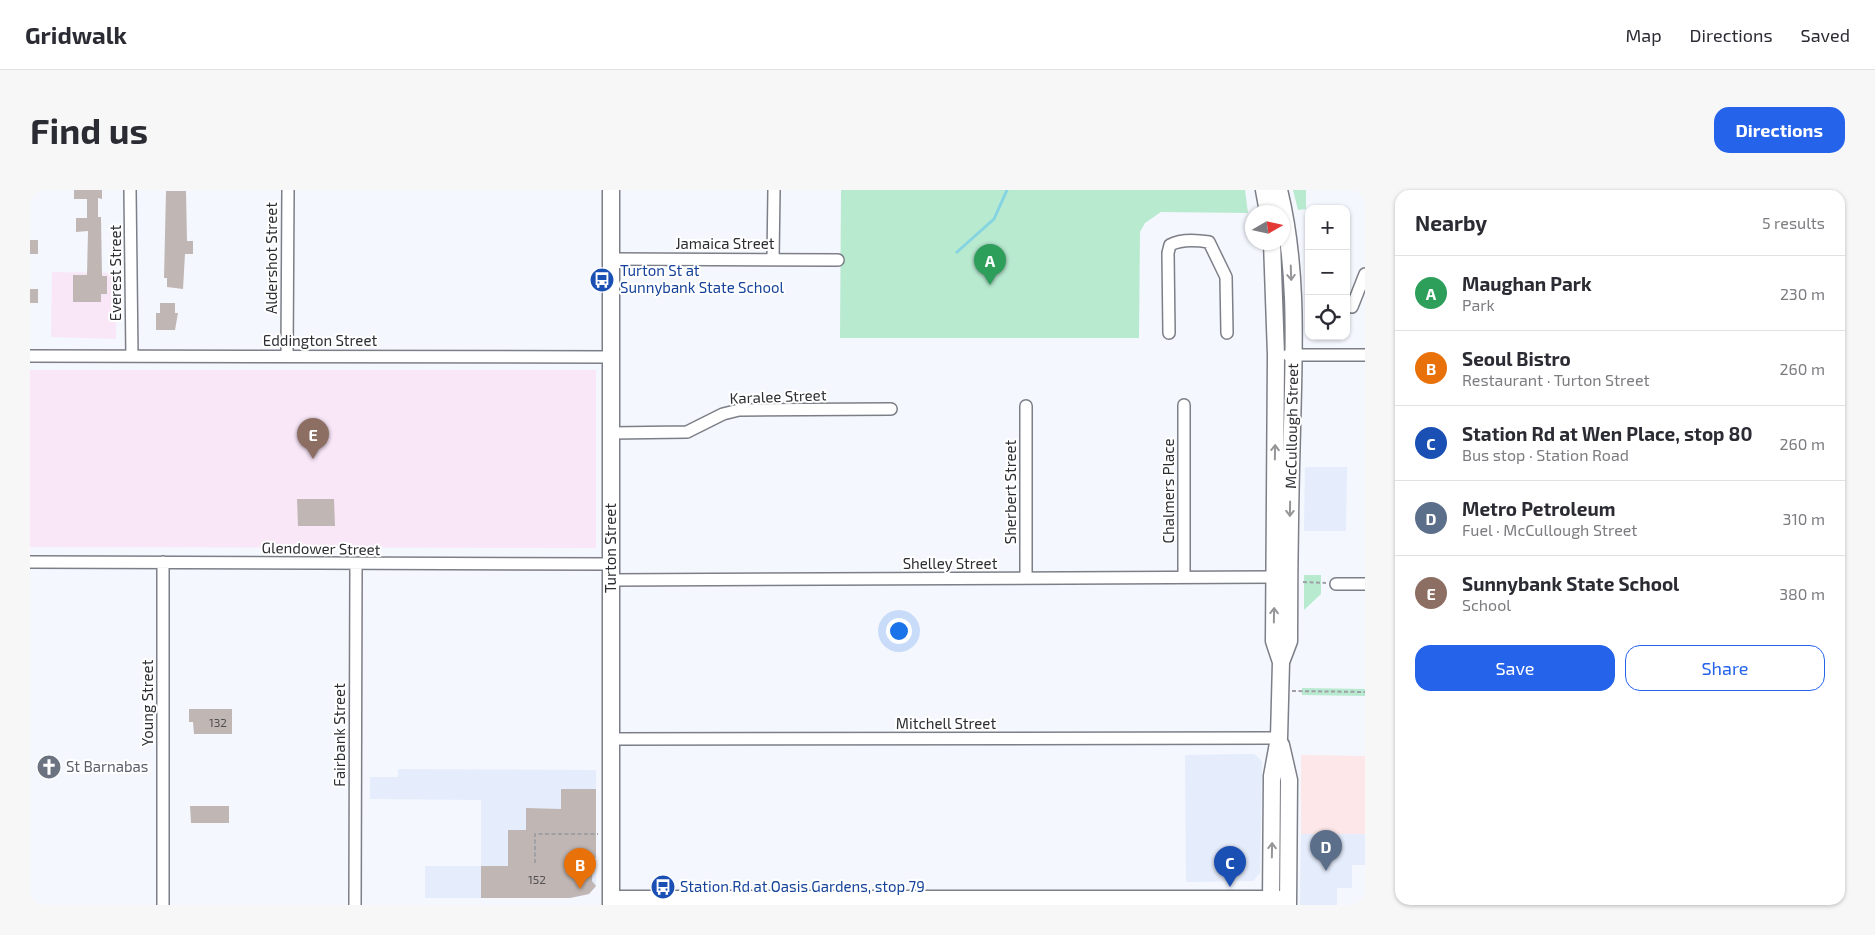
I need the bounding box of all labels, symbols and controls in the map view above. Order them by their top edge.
text: Gridwalk [25,20,127,49]
text: Map [1625,24,1662,46]
text: Directions [1690,24,1773,46]
text: Saved [1801,24,1850,46]
button: Directions [1714,107,1845,153]
text: Find us [30,109,148,151]
street label: Aldershot Street [262,202,280,314]
north arrow [1245,205,1290,250]
map controls [1305,205,1350,340]
button: + [1305,205,1350,250]
text: Nearby [1415,210,1487,235]
text: 5 results [1762,213,1825,232]
street label: Everest Street [106,224,124,321]
street label: Jamaica Street [675,234,775,252]
pin: A [974,244,1006,285]
button: − [1305,250,1350,295]
place label: Turton St at Sunnybank State School [620,261,785,296]
one-way arrow [1286,264,1296,280]
bus stop icon: Turton St at Sunnybank State School [589,267,615,293]
text: Maughan Park [1462,272,1592,295]
text: A [1426,284,1436,303]
text: 230 m [1780,284,1825,303]
button: locate [1305,295,1350,340]
text: Park [1462,295,1495,314]
street label: Eddington Street [263,331,377,349]
text: Seoul Bistro [1462,347,1571,370]
text: B [1426,359,1436,378]
text: 260 m [1780,359,1825,378]
street label: McCullough Street [1281,363,1301,489]
text: Restaurant · Turton Street [1462,370,1650,389]
street label: Karalee Street [729,385,827,407]
pin: E [297,418,329,459]
text: Station Rd at Wen Place, stop 80 [1462,422,1752,445]
text: C [1426,434,1436,453]
text: 260 m [1780,434,1825,453]
street label: Sherbert Street [1001,439,1019,544]
street label: Chalmers Place [1159,439,1177,543]
one-way arrow [1270,445,1280,461]
text: Bus stop · Station Road [1462,445,1629,464]
text: Metro Petroleum [1462,497,1615,520]
one-way arrow [1285,500,1294,516]
street label: Turton Street [601,503,619,593]
text: D [1426,509,1436,528]
text: 310 m [1783,509,1825,528]
text: Fuel · McCullough Street [1462,520,1637,539]
street label: Glendower Street [261,538,381,558]
street label: Shelley Street [903,554,998,572]
text: Sunnybank State School [1462,572,1679,595]
text: E [1426,584,1436,603]
text: 380 m [1779,584,1825,603]
text: School [1462,595,1511,614]
one-way arrow [1269,607,1279,624]
your location [886,618,912,644]
button: Save [1415,645,1615,691]
button: Share [1625,645,1825,691]
street label: Young Street [138,659,156,746]
street label: Fairbank Street [330,683,348,787]
street label: Mitchell Street [896,714,996,732]
house number: 132 [209,715,227,729]
church icon: St Barnabas [36,754,62,780]
place label: St Barnabas [66,757,148,775]
pin: D [1310,830,1342,871]
one-way arrow [1267,842,1277,858]
pin: C [1214,846,1246,887]
pin: B [564,848,596,889]
house number: 152 [528,872,546,886]
bus stop icon: Station Rd at Oasis Gardens, stop 79 [650,874,676,900]
place label: Station Rd at Oasis Gardens, stop 79 [680,877,925,895]

